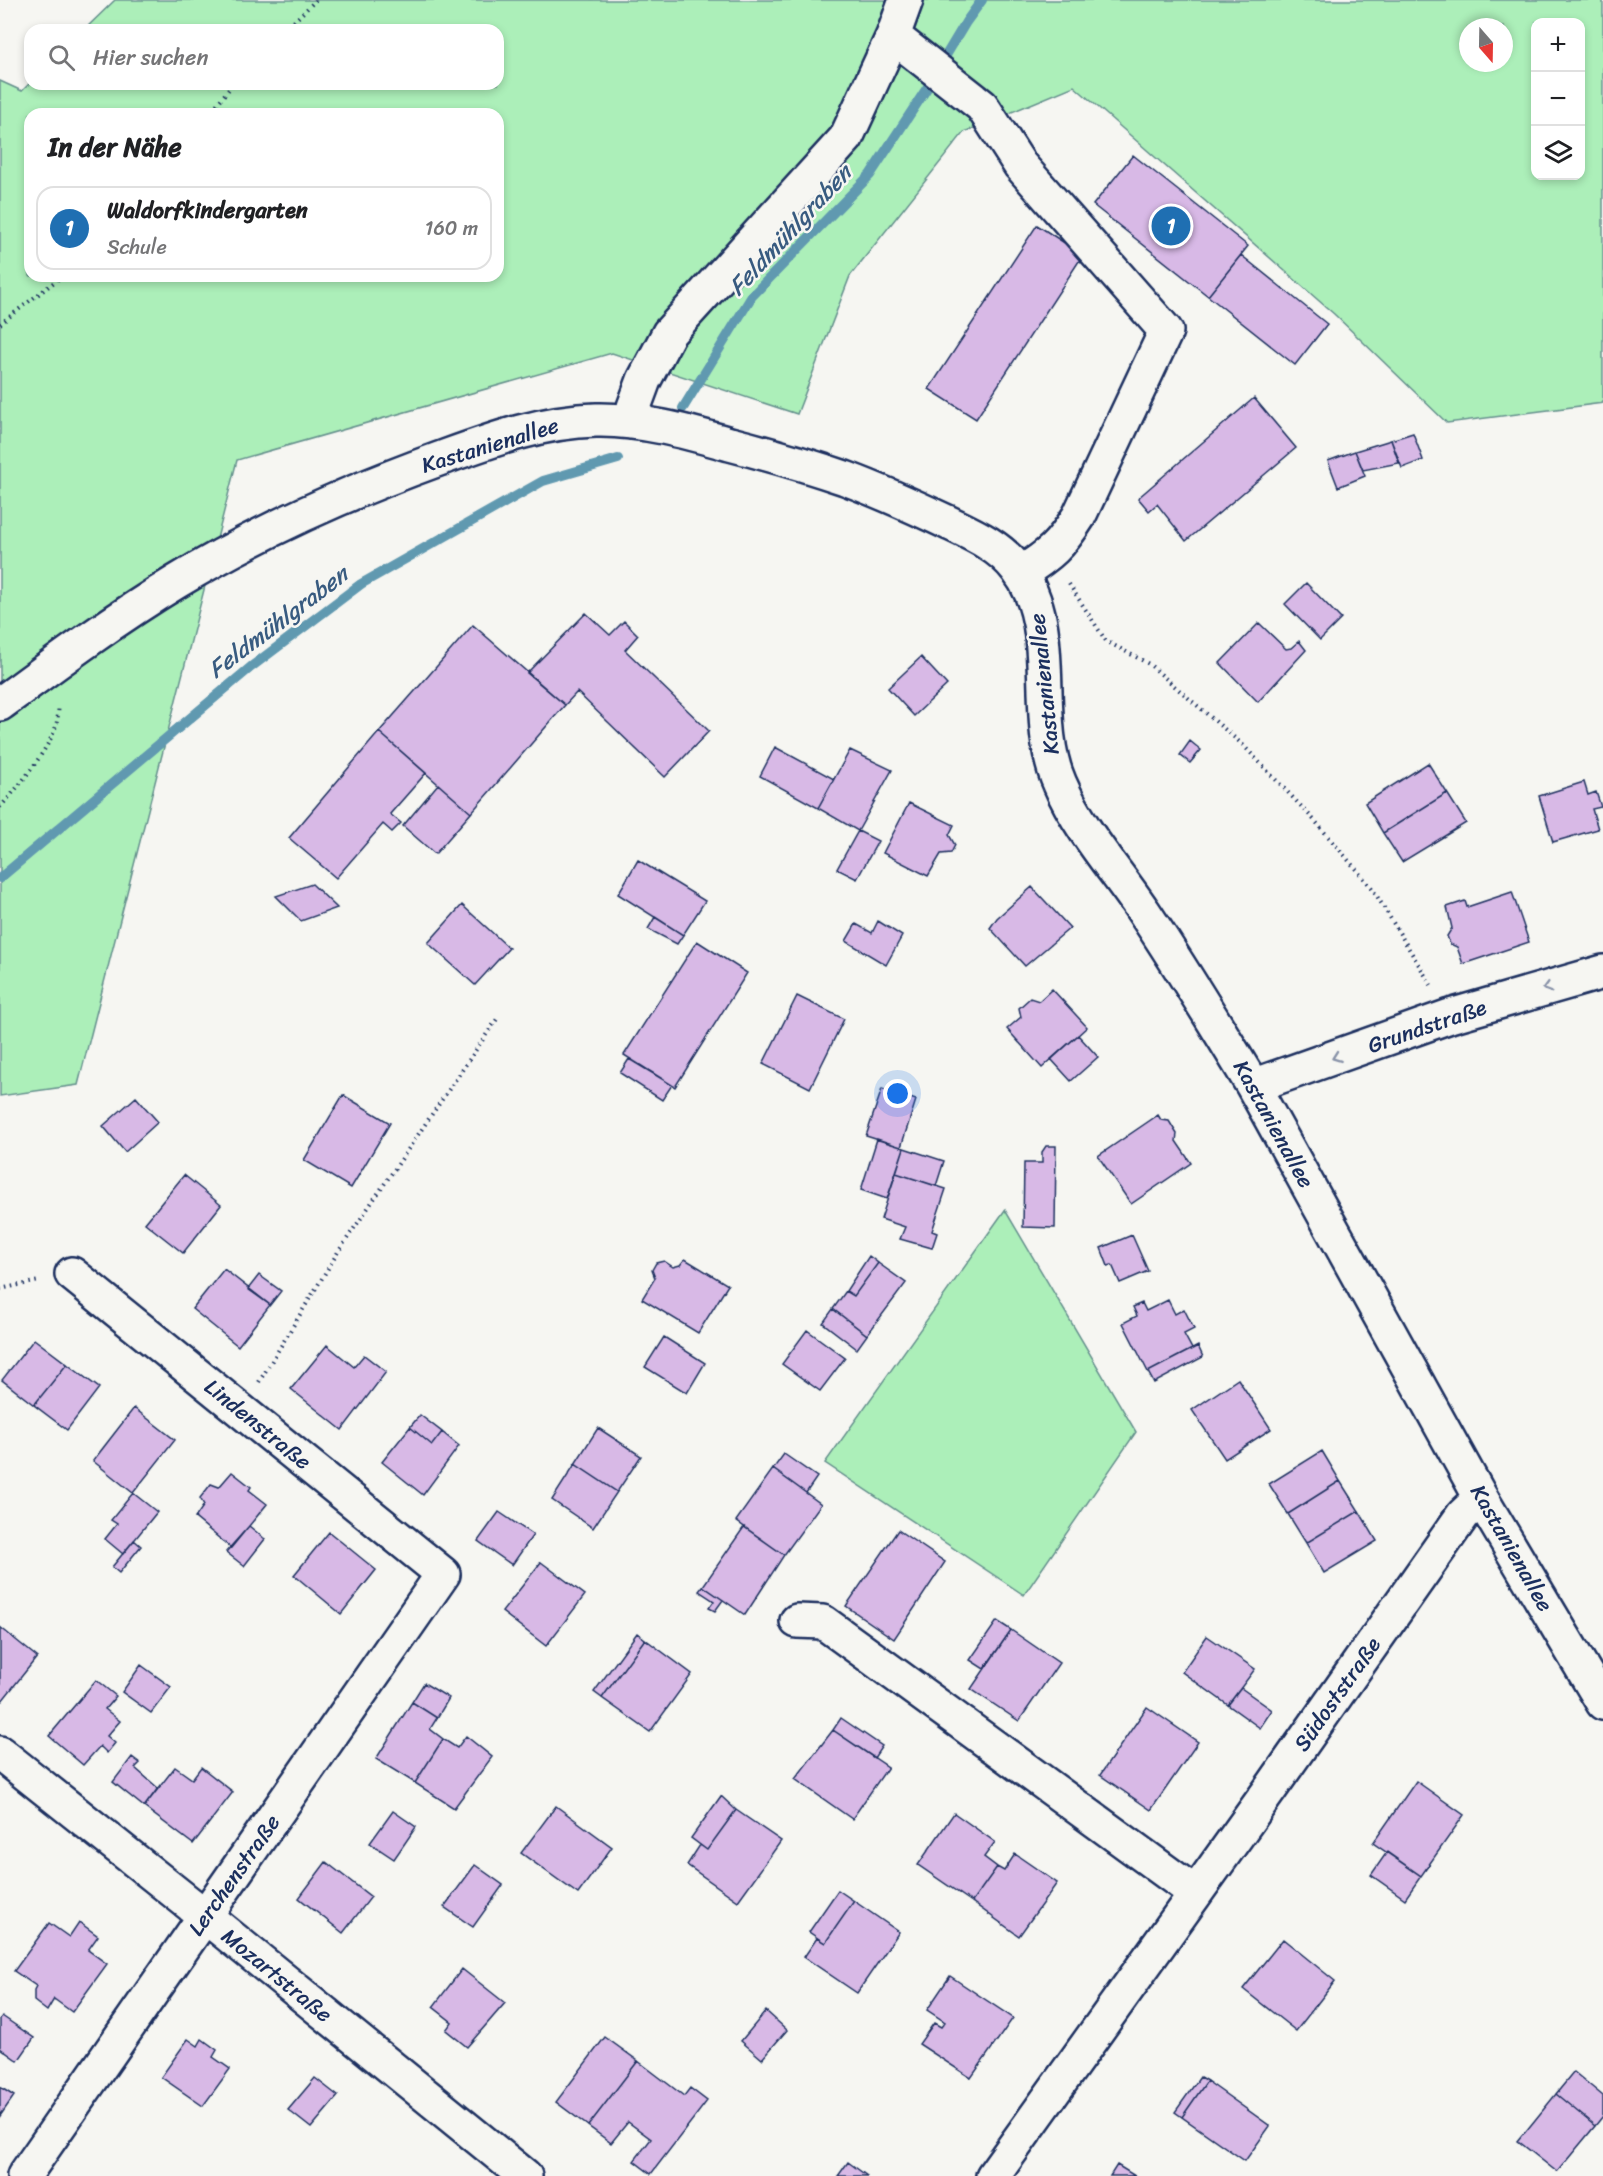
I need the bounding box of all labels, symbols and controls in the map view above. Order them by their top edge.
north arrow [1459,18,1513,72]
map controls [1531,18,1585,180]
button: + [1531,18,1585,72]
search box [24,24,504,90]
text: Hier suchen [93,38,208,77]
icon: search [45,41,78,74]
button: − [1531,72,1585,126]
text: In der Nähe [48,124,182,170]
button: layers [1531,126,1585,180]
water label: Feldmühlgraben [717,152,865,306]
text: Waldorfkindergarten [107,191,308,230]
pin: 1 [1152,204,1190,248]
text: 1 [65,211,74,246]
text: 160 m [425,211,478,246]
text: Schule [107,230,167,265]
street label: Kastanienallee [416,406,564,484]
water label: Feldmühlgraben [198,553,360,689]
street label: Kastanienallee [1017,611,1071,757]
one-way arrow [1542,981,1553,993]
street label: Grundstraße [1362,987,1492,1065]
one-way arrow [1331,1050,1342,1063]
street label: Kastanienallee [1223,1052,1325,1196]
your location [883,1079,912,1108]
street label: Lindenstraße [196,1368,320,1480]
street label: Kastanienallee [1460,1477,1564,1619]
street label: Südoststraße [1283,1628,1391,1760]
street label: Lerchenstraße [177,1806,291,1944]
street label: Mozartstraße [212,1917,342,2033]

